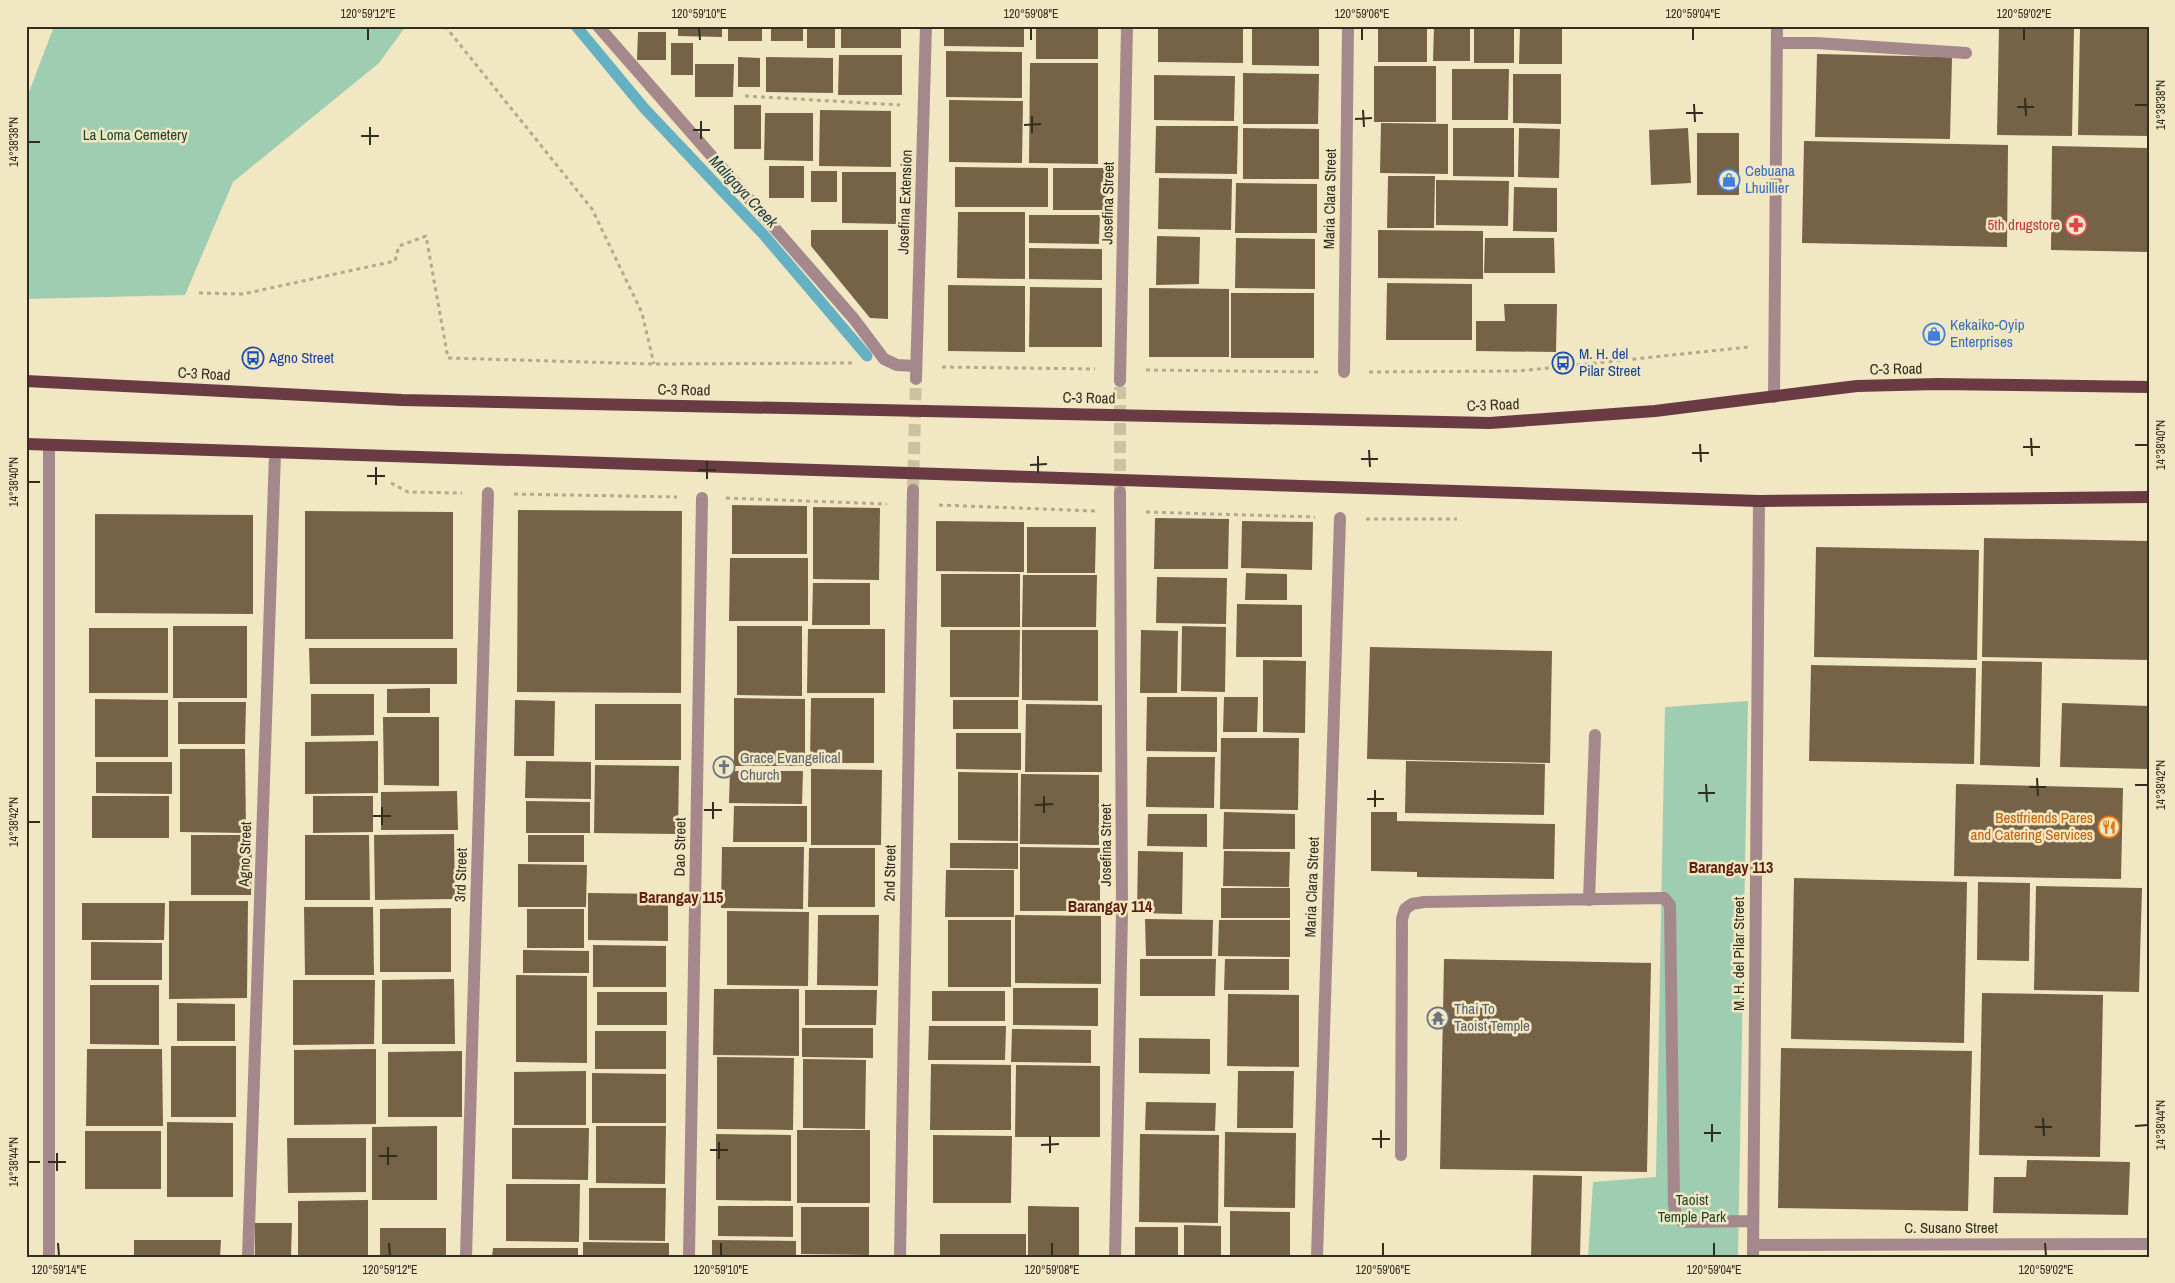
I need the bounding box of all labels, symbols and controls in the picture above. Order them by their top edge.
text: 120°59'12"E [340,6,396,22]
text: 120°59'10"E [671,6,727,22]
text: 120°59'08"E [1003,6,1059,22]
text: 120°59'06"E [1334,6,1390,22]
text: 120°59'04"E [1665,6,1721,22]
text: 120°59'02"E [1996,6,2052,22]
text: 14°38'38"N [2153,80,2169,130]
text: 14°38'38"N [6,117,22,167]
park label: La Loma Cemetery [83,124,188,145]
street label: Maria Clara Street [1318,148,1341,249]
street label: Josefina Extension [892,149,917,255]
water label: Maligaya Creek [705,150,784,232]
place label: Cebuana Lhuillier [1745,160,1795,198]
street label: Josefina Street [1096,161,1119,245]
shop icon: Cebuana Lhuillier [1717,168,1741,192]
pharmacy icon: 5th drugstore [2064,213,2088,237]
place label: 5th drugstore [1988,214,2060,235]
place label: Kekaiko-Oyip Enterprises [1950,314,2025,352]
shop icon: Kekaiko-Oyip Enterprises [1922,322,1946,346]
place label: M. H. del Pilar Street [1579,343,1641,381]
bus stop icon: Agno Street [241,346,265,370]
place label: Agno Street [268,347,335,368]
bus stop icon: M. H. del Pilar Street [1551,351,1575,375]
street label: C-3 Road [1869,358,1922,379]
street label: C-3 Road [177,362,231,385]
street label: C-3 Road [658,379,711,400]
street label: C-3 Road [1063,387,1116,408]
street label: C-3 Road [1466,393,1520,416]
text: 14°38'40"N [2153,420,2169,470]
text: 14°38'40"N [6,457,22,507]
place label: Grace Evangelical Church [740,747,841,785]
church icon: Grace Evangelical Church [712,755,736,779]
text: 14°38'42"N [2153,760,2169,810]
text: 14°38'42"N [6,797,22,847]
street label: Josefina Street [1095,803,1116,886]
place label: Bestfriends Pares and Catering Services [1971,807,2093,845]
restaurant icon: Bestfriends Pares and Catering Services [2097,815,2121,839]
street label: Dao Street [668,817,691,877]
street label: Agno Street [233,821,256,888]
street label: Maria Clara Street [1299,836,1324,938]
street label: 2nd Street [879,844,901,902]
street label: 3rd Street [449,847,472,902]
district label: Barangay 113 [1689,856,1773,878]
district label: Barangay 115 [639,886,723,908]
district label: Barangay 114 [1068,895,1153,917]
street label: M. H. del Pilar Street [1728,896,1749,1011]
place label: Thai To Taoist Temple [1454,998,1530,1036]
temple icon: Thai To Taoist Temple [1426,1006,1450,1030]
text: 14°38'44"N [2153,1100,2169,1150]
text: 14°38'44"N [6,1137,22,1187]
park label: Taoist Temple Park [1658,1189,1727,1227]
street label: C. Susano Street [1904,1217,1998,1238]
text: 120°59'14"E [31,1262,87,1278]
text: 120°59'12"E [362,1262,418,1278]
text: 120°59'10"E [693,1262,749,1278]
text: 120°59'08"E [1024,1262,1080,1278]
text: 120°59'06"E [1355,1262,1411,1278]
text: 120°59'04"E [1686,1262,1742,1278]
text: 120°59'02"E [2018,1262,2074,1278]

